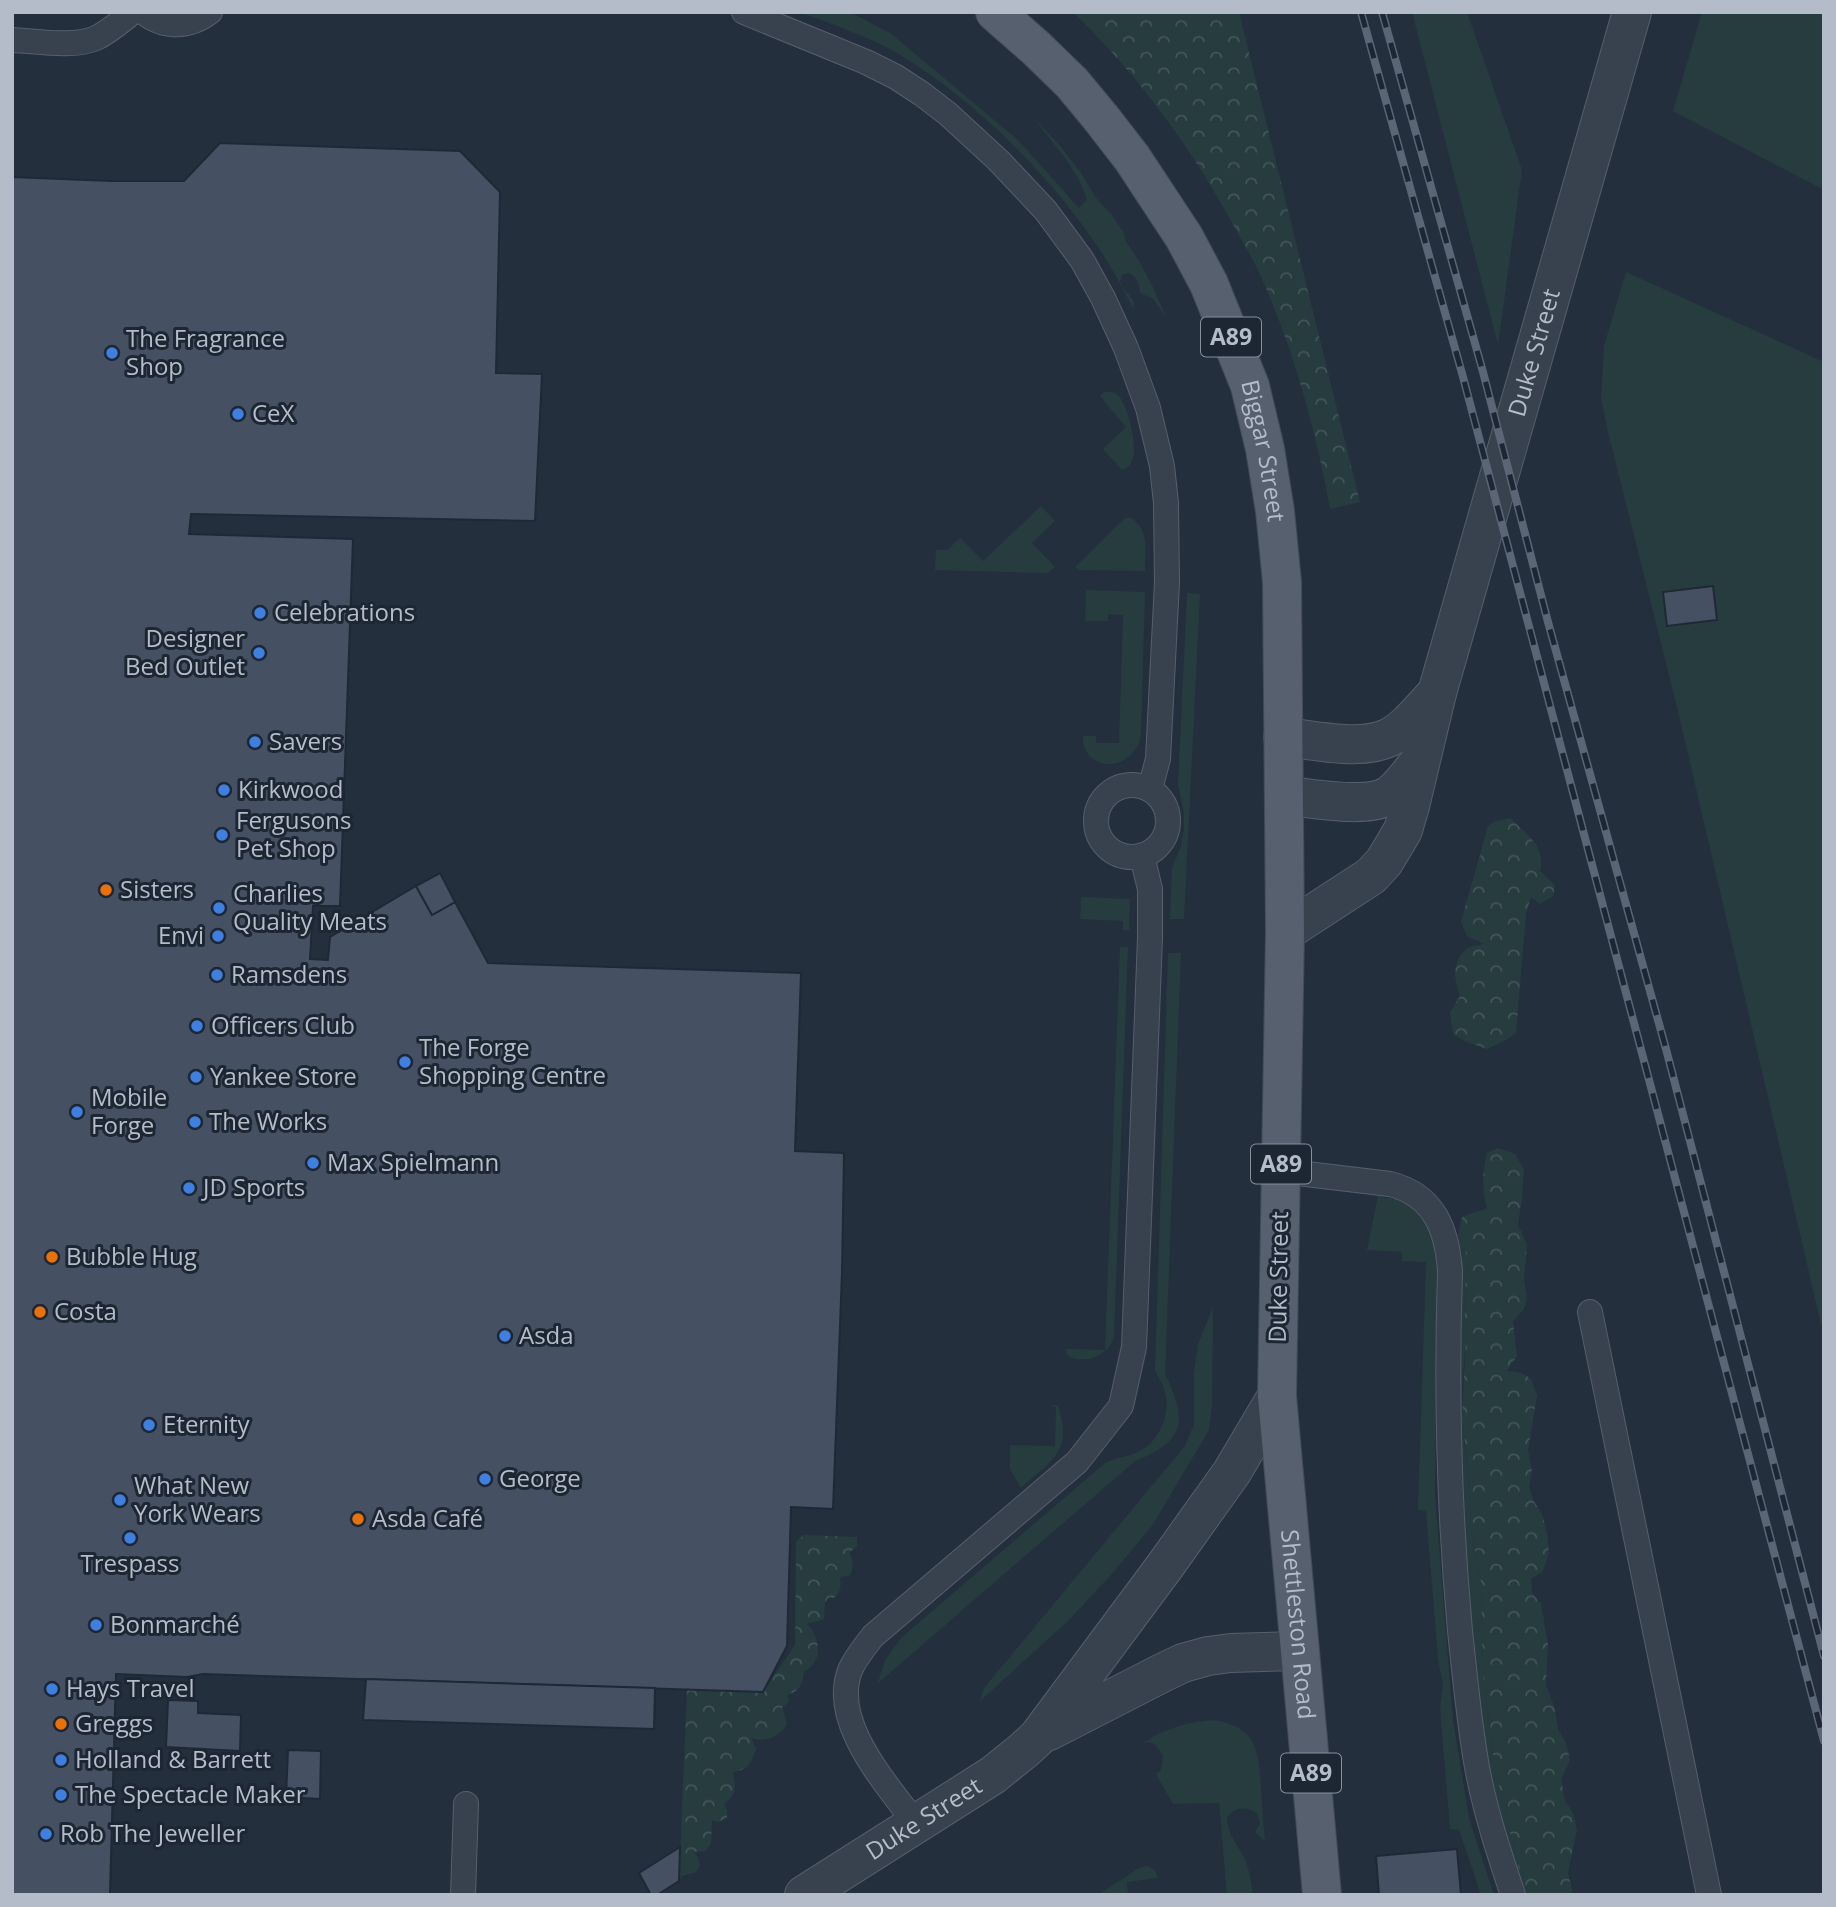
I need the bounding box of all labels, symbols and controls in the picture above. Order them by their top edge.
street label: Duke Street [1499,285,1567,420]
road number: A89 [1201,318,1261,356]
place label: The Fragrance Shop [126,321,285,382]
marker: The Fragrance Shop [104,345,120,361]
street label: Biggar Street [1234,376,1294,523]
place label: CeX [252,396,295,429]
marker: CeX [230,406,246,422]
place label: Celebrations [274,595,415,628]
marker: Celebrations [252,605,268,621]
place label: Designer Bed Outlet [125,621,245,682]
marker: Designer Bed Outlet [251,645,267,661]
place label: Savers [269,724,342,757]
marker: Savers [247,734,263,750]
place label: Kirkwood [238,772,343,805]
marker: Kirkwood [216,782,232,798]
place label: Fergusons Pet Shop [236,803,351,864]
marker: Fergusons Pet Shop [214,827,230,843]
place label: Sisters [120,872,194,905]
place label: Charlies Quality Meats [233,876,387,937]
marker: Sisters [98,882,114,898]
marker: Charlies Quality Meats [211,900,227,916]
place label: Envi [158,918,204,951]
marker: Envi [210,928,226,944]
place label: Ramsdens [231,957,347,990]
marker: Ramsdens [209,967,225,983]
place label: Officers Club [211,1008,355,1041]
marker: Officers Club [189,1018,205,1034]
place label: The Forge Shopping Centre [419,1030,606,1091]
marker: The Forge Shopping Centre [397,1054,413,1070]
place label: Yankee Store [210,1059,357,1092]
marker: Yankee Store [188,1069,204,1085]
place label: Mobile Forge [91,1080,167,1141]
marker: Mobile Forge [69,1104,85,1120]
place label: The Works [209,1104,327,1137]
marker: The Works [187,1114,203,1130]
road number: A89 [1251,1144,1311,1184]
place label: Max Spielmann [327,1145,499,1178]
marker: Max Spielmann [305,1155,321,1171]
place label: JD Sports [201,1170,305,1203]
marker: JD Sports [181,1180,197,1196]
street label: Duke Street [1260,1211,1295,1343]
place label: Bubble Hug [66,1239,197,1272]
marker: Bubble Hug [44,1249,60,1265]
place label: Costa [54,1294,117,1327]
marker: Costa [32,1304,48,1320]
place label: Asda [519,1318,574,1351]
marker: Asda [497,1328,513,1344]
place label: Eternity [163,1407,251,1440]
marker: Eternity [141,1417,157,1433]
place label: George [499,1461,581,1494]
place label: What New York Wears [134,1468,261,1529]
marker: George [477,1471,493,1487]
marker: What New York Wears [112,1492,128,1508]
place label: Asda Café [372,1501,483,1534]
marker: Asda Café [350,1511,366,1527]
street label: Shettleston Road [1274,1528,1324,1721]
marker: Trespass [122,1530,138,1546]
place label: Trespass [81,1546,179,1579]
place label: Bonmarché [110,1607,240,1640]
marker: Bonmarché [88,1617,104,1633]
place label: Hays Travel [66,1671,195,1704]
marker: Hays Travel [44,1681,60,1697]
place label: Greggs [75,1706,153,1739]
marker: Greggs [53,1716,69,1732]
place label: Holland & Barrett [75,1742,271,1775]
marker: Holland & Barrett [53,1752,69,1768]
road number: A89 [1281,1754,1341,1792]
street label: Duke Street [859,1768,987,1867]
place label: The Spectacle Maker [75,1777,306,1810]
marker: The Spectacle Maker [53,1787,69,1803]
place label: Rob The Jeweller [60,1816,245,1849]
marker: Rob The Jeweller [38,1826,54,1842]

